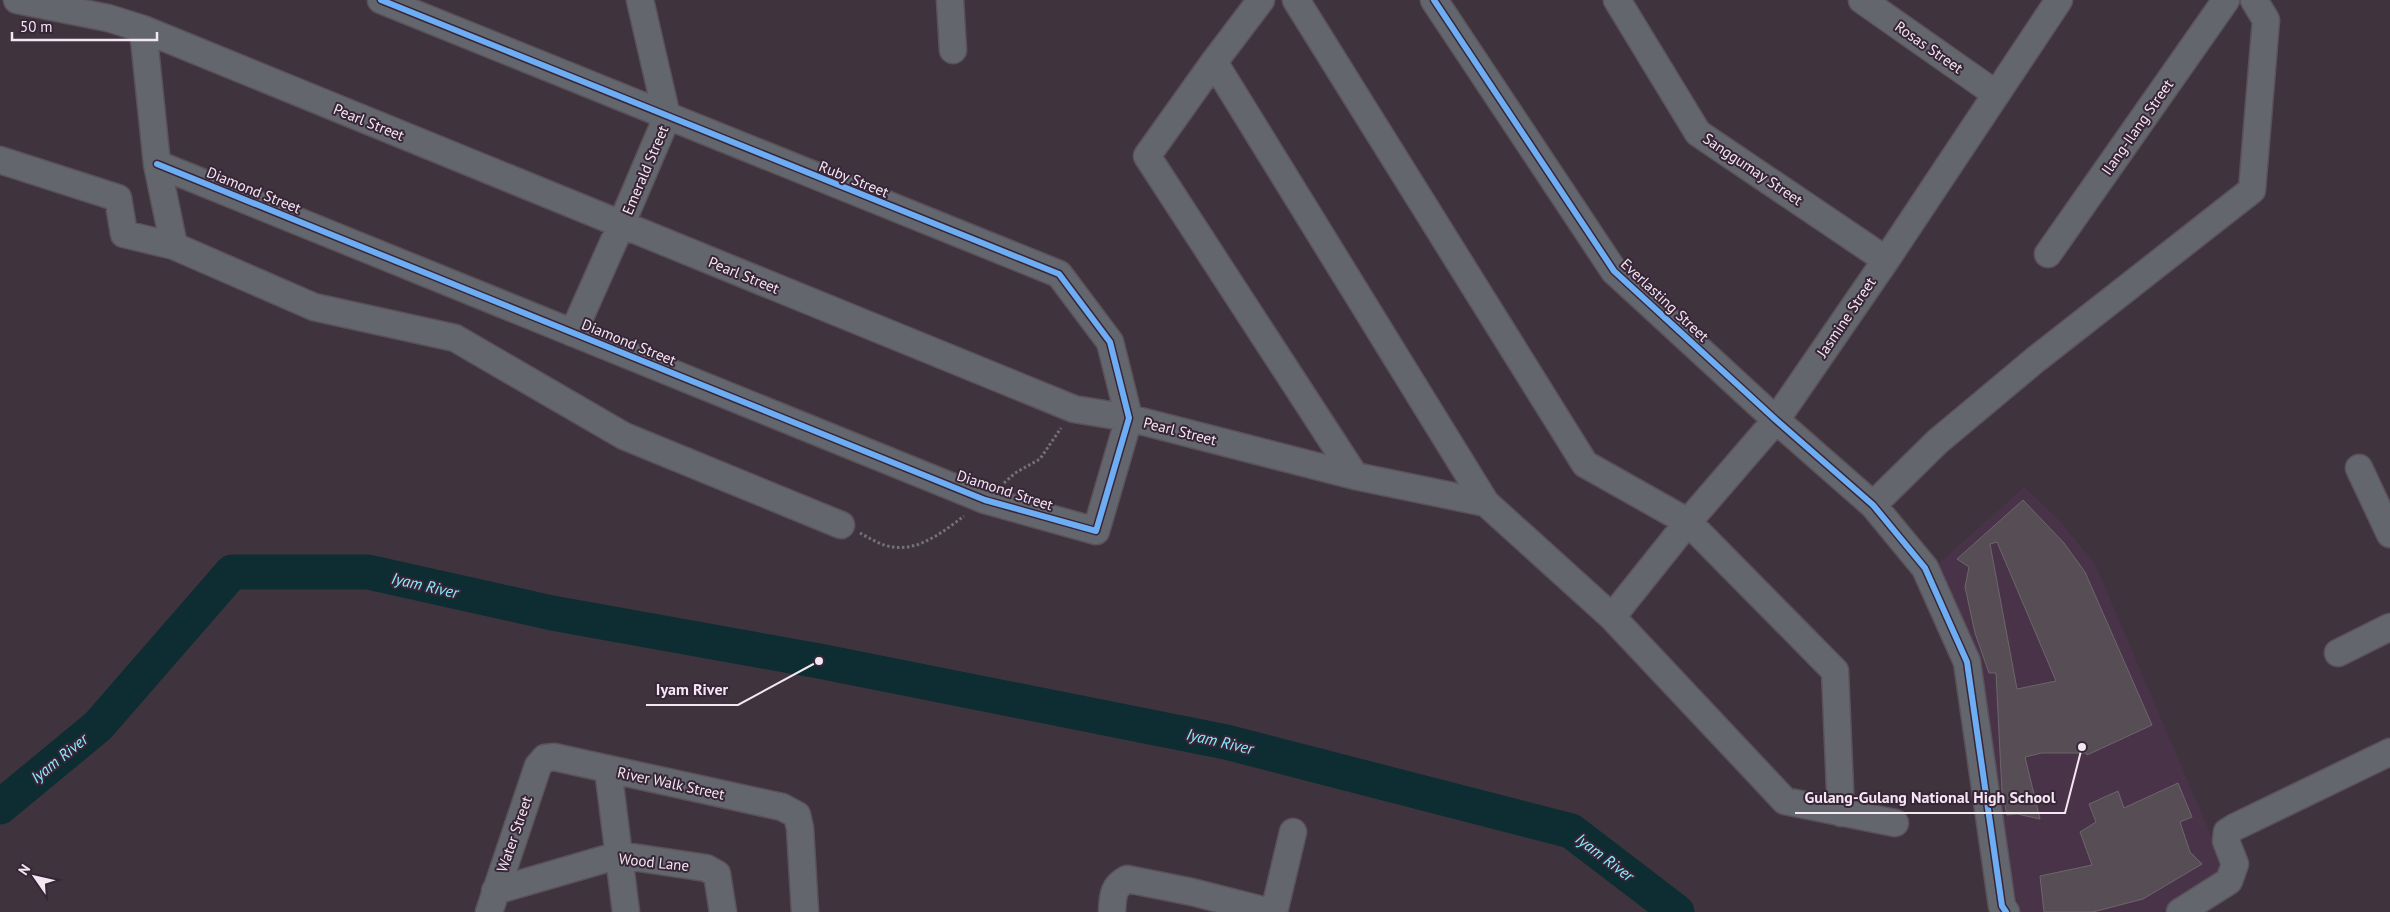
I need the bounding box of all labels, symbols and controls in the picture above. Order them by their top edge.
scale bar [12,10,158,42]
text: 50 m [20,17,53,36]
street label: Rosas Street [1891,17,1967,77]
street label: Ilang-Ilang Street [2097,75,2177,179]
street label: Pearl Street [331,99,407,145]
street label: Emerald Street [618,122,672,218]
street label: Sanggumay Street [1700,129,1806,209]
street label: Ruby Street [816,156,892,202]
street label: Diamond Street [204,162,304,218]
street label: Pearl Street [706,252,782,298]
street label: Everlasting Street [1617,254,1713,346]
street label: Jasmine Street [1812,273,1880,361]
street label: Diamond Street [579,314,679,370]
street label: Pearl Street [1141,413,1219,449]
street label: Diamond Street [954,465,1056,515]
water label: Iyam River [390,568,462,603]
callout: Iyam River [646,674,738,705]
text: Iyam River [656,679,729,699]
water label: Iyam River [1185,724,1257,759]
water label: Iyam River [26,728,93,787]
street label: River Walk Street [616,762,726,804]
callout: Gulang-Gulang National High School [1795,782,2065,813]
text: Gulang-Gulang National High School [1805,787,2056,807]
street label: Water Street [492,793,536,875]
water label: Iyam River [1572,829,1640,886]
street label: Wood Lane [618,849,690,875]
north arrow [10,852,60,902]
text: N [14,861,34,879]

